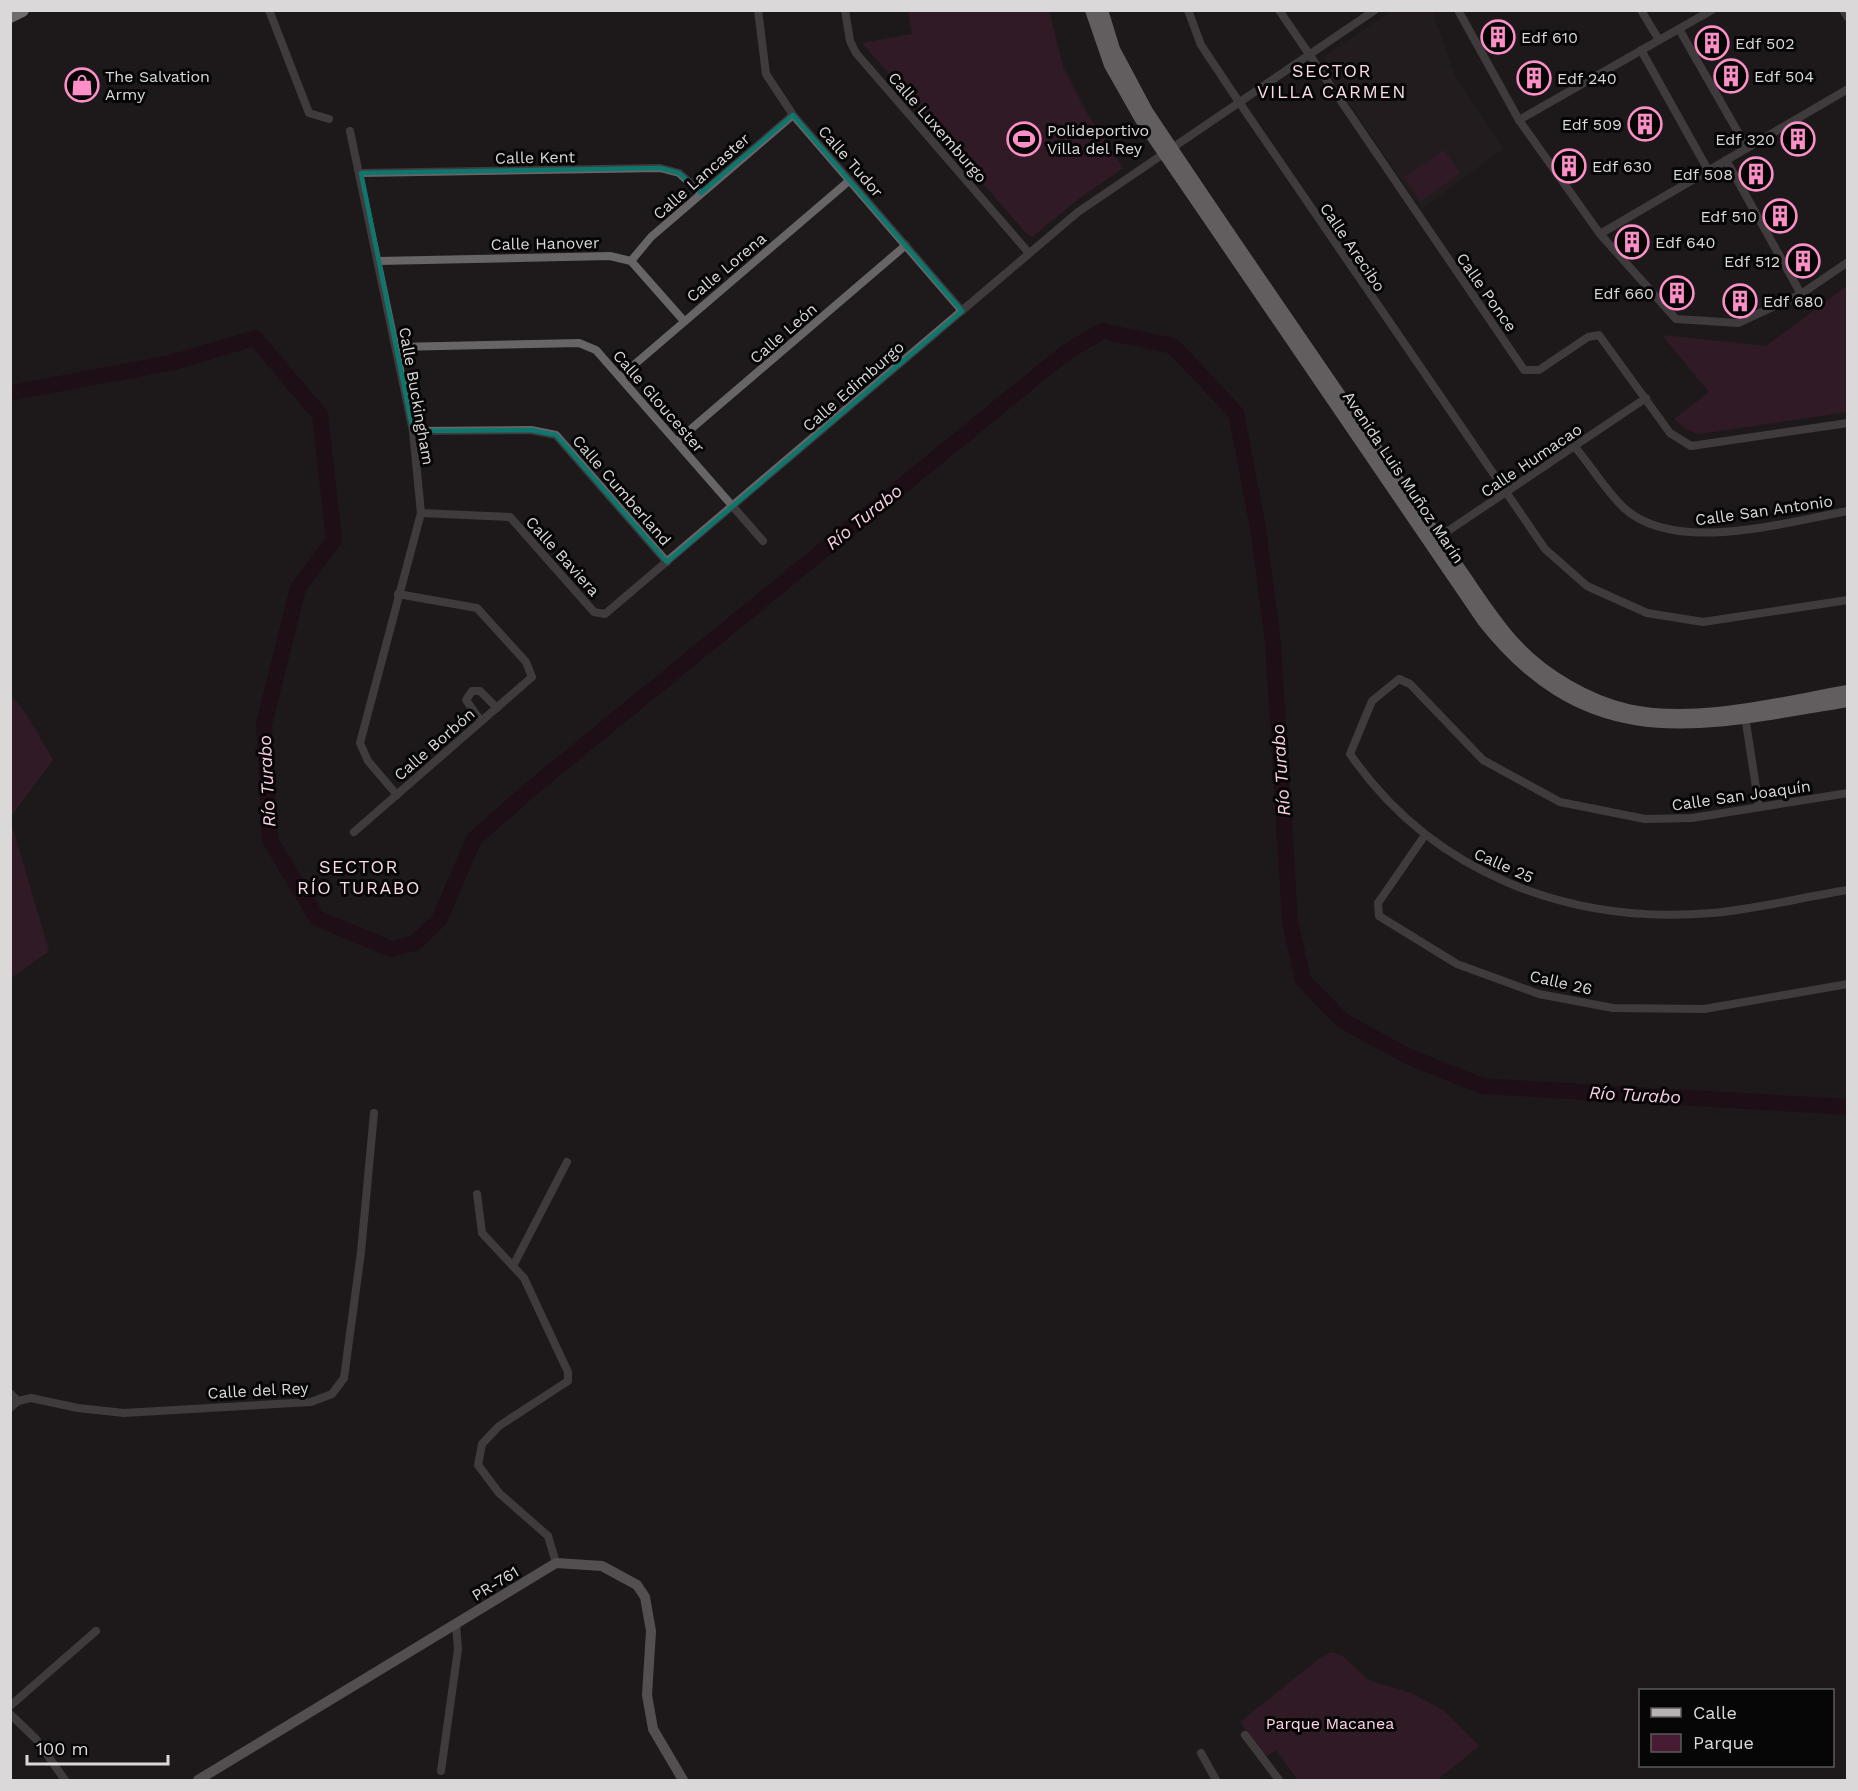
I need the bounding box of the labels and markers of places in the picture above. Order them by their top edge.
building icon: Edf 610 [1480,19,1516,55]
building icon: Edf 502 [1694,25,1730,61]
place label: Edf 610 [1521,28,1578,47]
place label: Edf 502 [1735,34,1795,53]
building icon: Edf 504 [1713,58,1749,94]
building icon: Edf 240 [1516,60,1552,96]
shop icon: The Salvation Army [64,67,100,103]
place label: The Salvation Army [105,67,210,104]
place label: Edf 504 [1754,67,1814,86]
place label: Edf 240 [1557,69,1617,88]
building icon: Edf 509 [1627,106,1663,142]
place label: Edf 509 [1562,115,1622,134]
sports icon: Polideportivo Villa del Rey [1006,121,1042,157]
place label: Polideportivo Villa del Rey [1047,121,1149,158]
building icon: Edf 320 [1780,121,1816,157]
place label: Edf 320 [1715,130,1775,149]
building icon: Edf 630 [1551,148,1587,184]
building icon: Edf 508 [1738,156,1774,192]
place label: Edf 630 [1592,157,1652,176]
place label: Edf 508 [1673,165,1733,184]
building icon: Edf 510 [1762,198,1798,234]
place label: Edf 510 [1700,207,1757,226]
building icon: Edf 640 [1614,224,1650,260]
place label: Edf 640 [1655,233,1716,252]
building icon: Edf 512 [1785,243,1821,279]
place label: Edf 512 [1724,252,1780,271]
building icon: Edf 660 [1659,275,1695,311]
building icon: Edf 680 [1722,283,1758,319]
place label: Edf 660 [1594,284,1654,303]
place label: Edf 680 [1763,292,1824,311]

